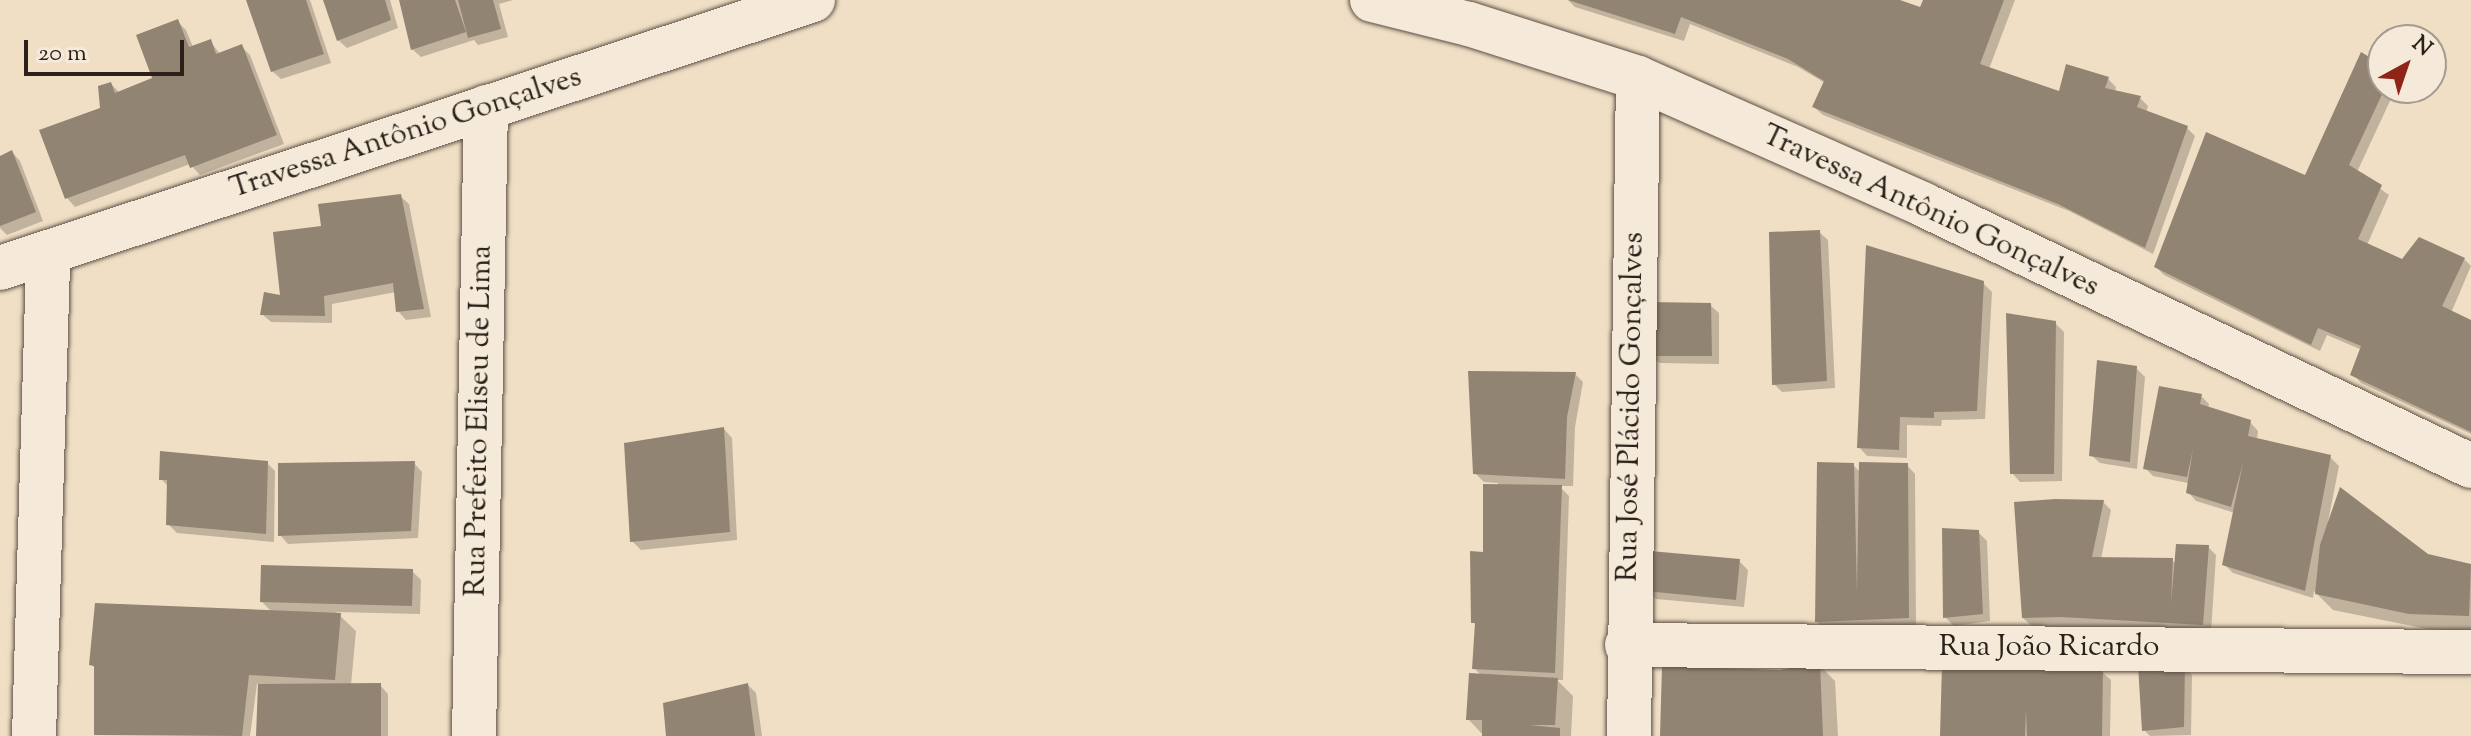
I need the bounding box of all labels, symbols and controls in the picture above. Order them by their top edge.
scale bar [28,24,188,74]
north arrow [2367,24,2447,104]
text: N [2404,29,2438,65]
text: 20 m [38,37,87,71]
street label: Travessa Antônio Gonçalves [226,60,586,208]
street label: Travessa Antônio Gonçalves [1756,118,2104,306]
street label: Rua José Plácido Gonçalves [1611,232,1653,582]
street label: Rua Prefeito Eliseu de Lima [459,245,501,597]
street label: Rua João Ricardo [1939,630,2159,666]

